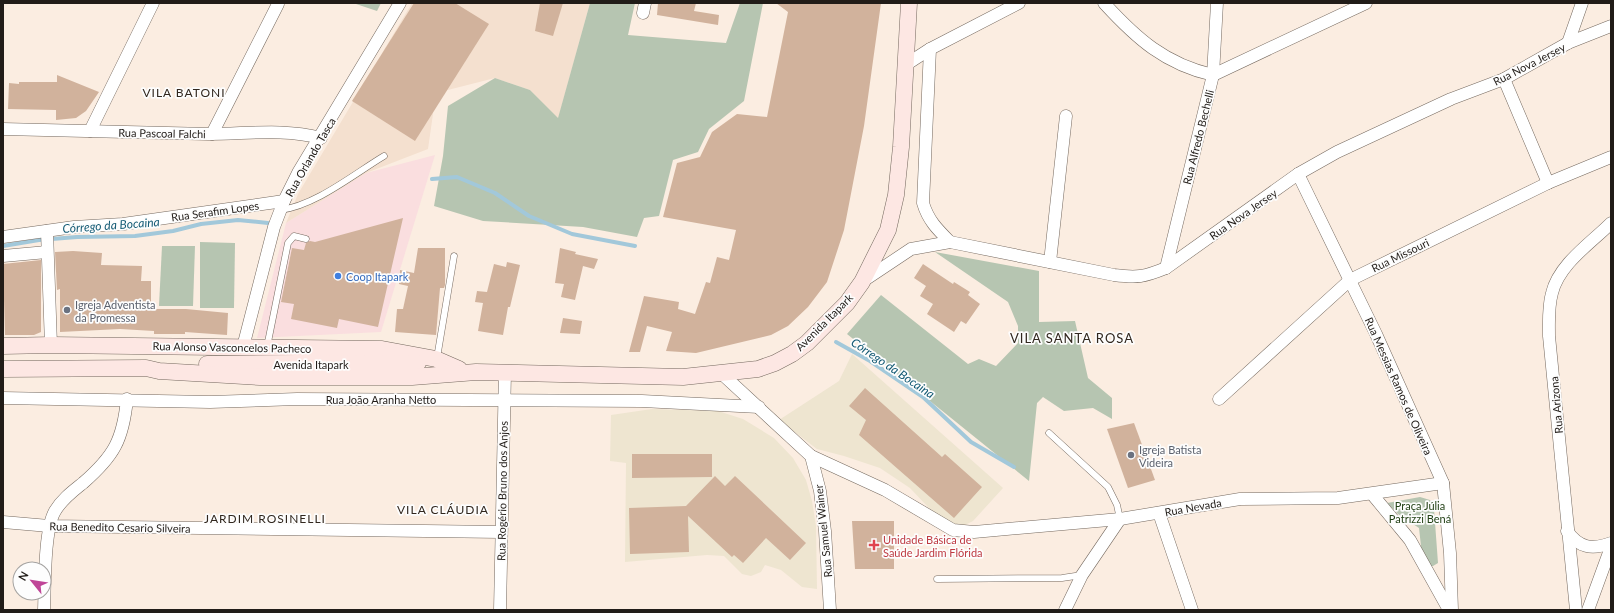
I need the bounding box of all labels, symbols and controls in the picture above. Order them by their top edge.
street label: Rua Nova Jersey [1491,40,1568,88]
district label: VILA BATONI [142,85,226,100]
street label: Rua Alfredo Bechelli [1180,88,1216,186]
street label: Rua Orlando Tasca [282,115,338,199]
street label: Rua Pascoal Falchi [118,126,206,140]
street label: Rua Nova Jersey [1207,186,1279,242]
street label: Rua Serafim Lopes [170,198,260,224]
water label: Córrego da Bocaina [62,214,160,236]
street label: Rua Missouri [1369,235,1431,275]
place label: Coop Itapark [346,270,409,283]
marker: Coop Itapark [333,271,343,281]
street label: Avenida Itapark [793,291,855,353]
place label: Igreja Adventista da Promessa [75,298,156,324]
marker: Igreja Adventista da Promessa [62,305,72,315]
street label: Rua Messias Ramos de Oliveira [1363,315,1435,457]
district label: VILA SANTA ROSA [1010,330,1134,346]
water label: Córrego da Bocaina [848,335,938,401]
street label: Rua Alonso Vasconcelos Pacheco [153,339,311,355]
street label: Avenida Itapark [273,358,349,371]
street label: Rua Arizona [1547,376,1565,434]
street label: Rua João Aranha Netto [326,393,436,406]
street label: Rua Rogério Bruno dos Anjos [494,421,510,561]
place label: Igreja Batista Videira [1139,443,1202,469]
marker: Igreja Batista Videira [1126,450,1136,460]
street label: Rua Samuel Wainer [812,484,834,578]
street label: Rua Nevada [1163,496,1223,518]
park label: Praça Júlia Patrizzi Bená [1389,499,1451,525]
district label: VILA CLÁUDIA [397,502,489,517]
district label: JARDIM ROSINELLI [204,511,326,526]
street label: Rua Benedito Cesario Silveira [49,519,191,535]
place label: Unidade Básica de Saúde Jardim Flórida [883,533,983,559]
marker: Unidade Básica de Saúde Jardim Flórida [868,539,880,551]
north arrow [12,561,52,601]
text: N [15,569,31,583]

